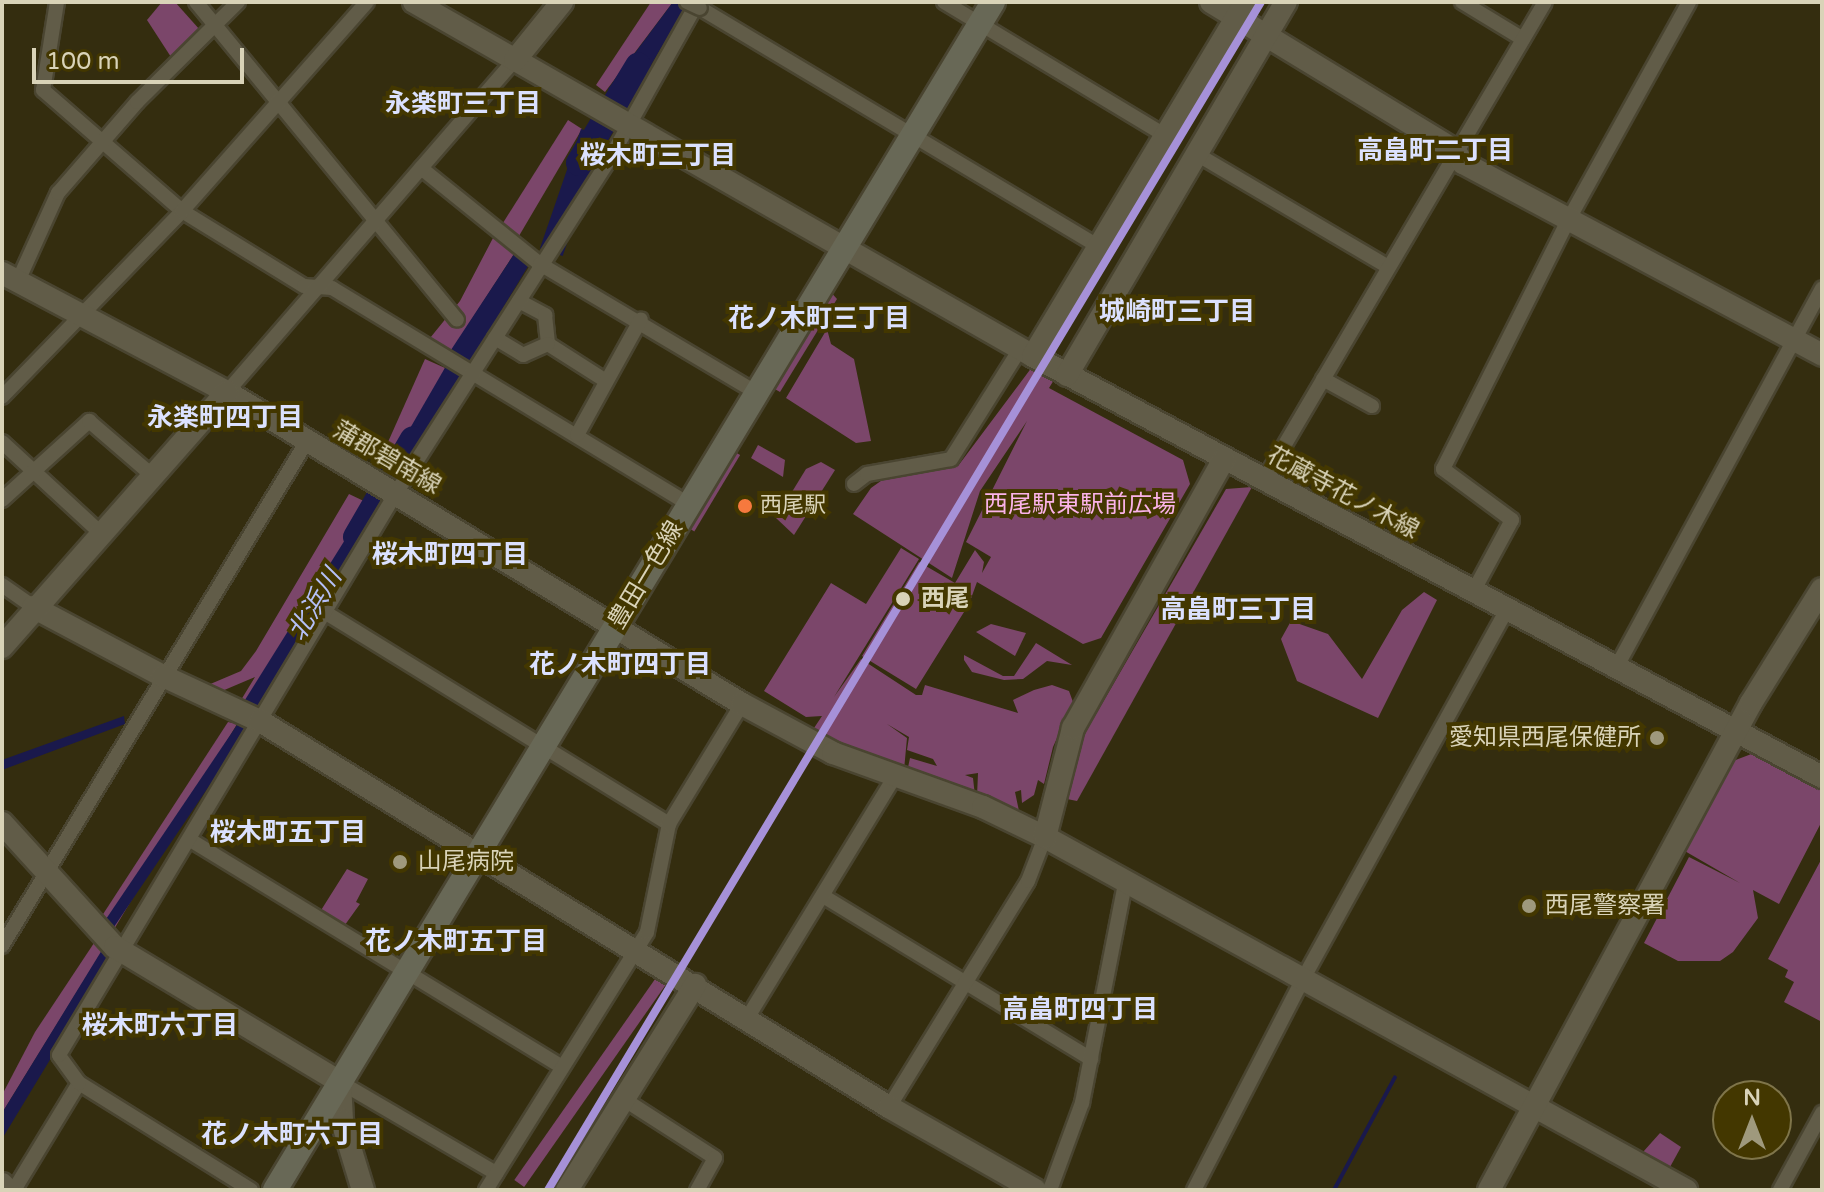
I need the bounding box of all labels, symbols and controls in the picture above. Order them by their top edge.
scale bar [36,32,248,82]
text: 100 m [46,47,120,76]
district label: 永楽町三丁目 [385,88,541,120]
district label: 高畠町二丁目 [1357,135,1513,167]
district label: 桜木町三丁目 [580,140,736,172]
district label: 城崎町三丁目 [1099,296,1255,328]
district label: 花ノ木町三丁目 [728,303,910,335]
district label: 永楽町四丁目 [147,402,303,434]
street label: 蒲郡碧南線 [328,416,446,500]
street label: 花蔵寺花ノ木線 [1262,441,1424,545]
park label: 西尾駅東駅前広場 [984,491,1176,519]
place label: 西尾駅 [760,493,826,519]
marker: 西尾駅 [737,498,753,514]
street label: 豊田一色線 [603,516,689,634]
district label: 桜木町四丁目 [372,539,528,571]
water label: 北浜川 [282,564,348,646]
place label: 西尾 [921,585,969,613]
marker: 西尾 [892,588,914,610]
district label: 高畠町三丁目 [1160,594,1316,626]
district label: 花ノ木町四丁目 [529,649,711,681]
place label: 愛知県西尾保健所 [1449,724,1641,752]
marker: 愛知県西尾保健所 [1648,729,1666,747]
district label: 桜木町五丁目 [210,817,366,849]
place label: 山尾病院 [418,848,514,876]
marker: 山尾病院 [389,851,411,873]
place label: 西尾警察署 [1545,892,1665,920]
marker: 西尾警察署 [1520,897,1538,915]
district label: 花ノ木町五丁目 [365,926,547,958]
district label: 高畠町四丁目 [1002,994,1158,1026]
district label: 桜木町六丁目 [82,1010,238,1042]
north arrow [1712,1080,1792,1160]
text: N [1743,1085,1761,1111]
district label: 花ノ木町六丁目 [201,1119,383,1151]

